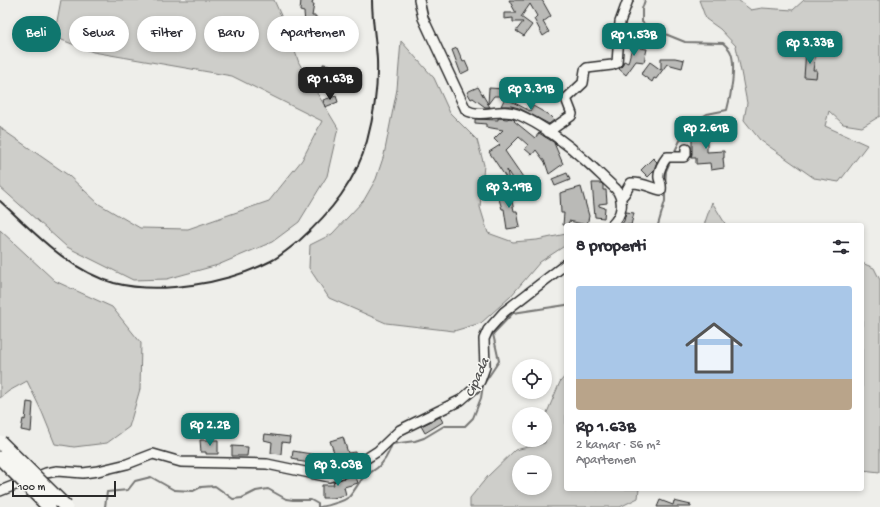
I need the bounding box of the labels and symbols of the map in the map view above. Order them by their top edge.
pin: Rp 1.53B [593,23,675,57]
pin: Rp 3.33B [769,31,851,65]
pin: Rp 1.63B [289,67,371,101]
pin: Rp 3.31B [490,77,572,111]
pin: Rp 2.61B [665,116,747,150]
pin: Rp 3.19B [468,175,550,209]
water label: Cipada [462,355,495,400]
pin: Rp 2.2B [173,413,247,447]
pin: Rp 3.03B [297,453,379,487]
scale bar [12,479,116,498]

